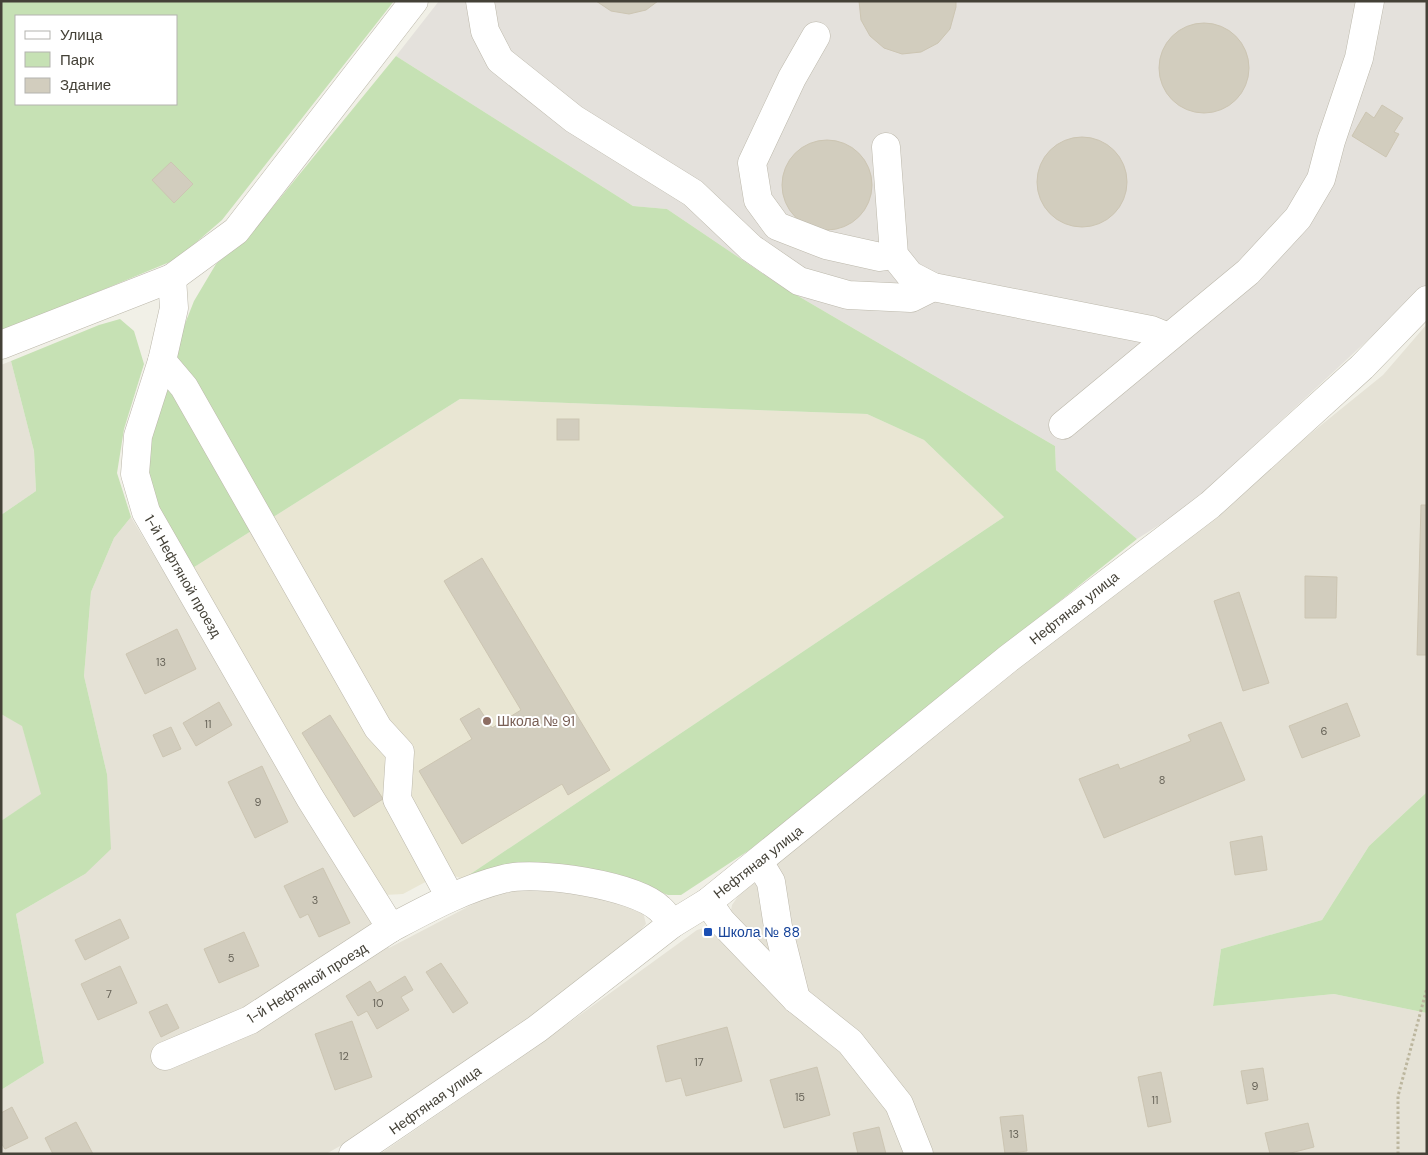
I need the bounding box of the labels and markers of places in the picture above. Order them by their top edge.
place label: Школа № 91 [497,712,575,730]
marker: Школа № 91 [481,715,493,727]
place label: Школа № 88 [718,923,800,941]
marker: Школа № 88 [702,926,714,938]

